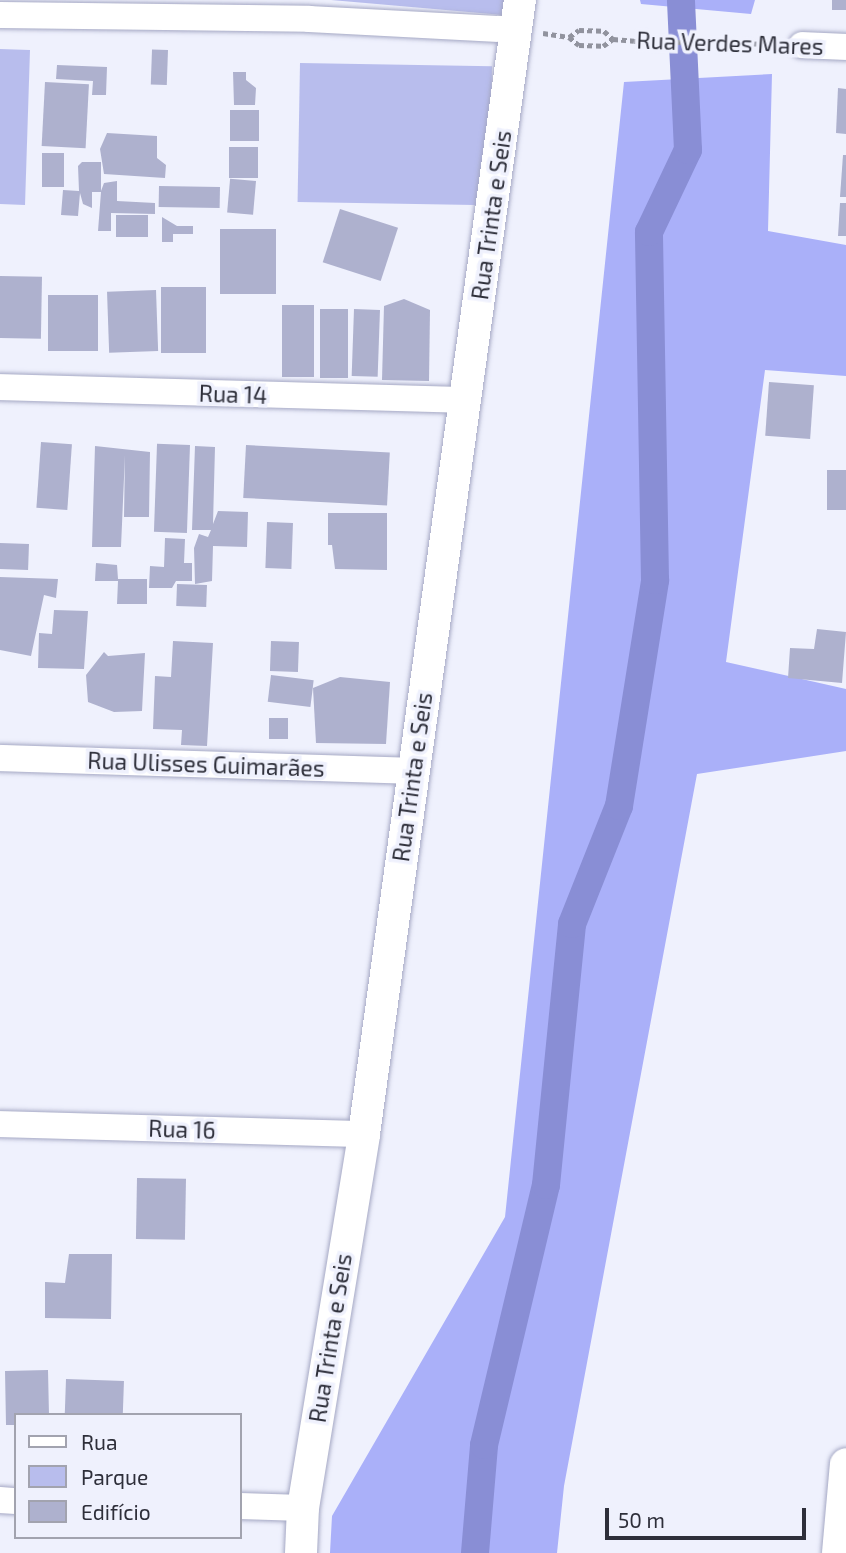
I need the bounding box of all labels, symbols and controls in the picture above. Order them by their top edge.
street label: Rua Verdes Mares [636,26,824,60]
street label: Rua Trinta e Seis [465,128,517,302]
street label: Rua 14 [198,379,268,409]
street label: Rua Trinta e Seis [386,690,438,864]
street label: Rua Ulisses Guimarães [87,746,325,782]
street label: Rua 16 [148,1114,216,1144]
street label: Rua Trinta e Seis [303,1251,357,1425]
legend [14,1413,242,1539]
text: Rua [81,1429,117,1454]
text: Parque [81,1464,148,1489]
scale bar [608,1494,809,1538]
text: Edifício [81,1499,151,1524]
text: 50 m [618,1507,665,1532]

